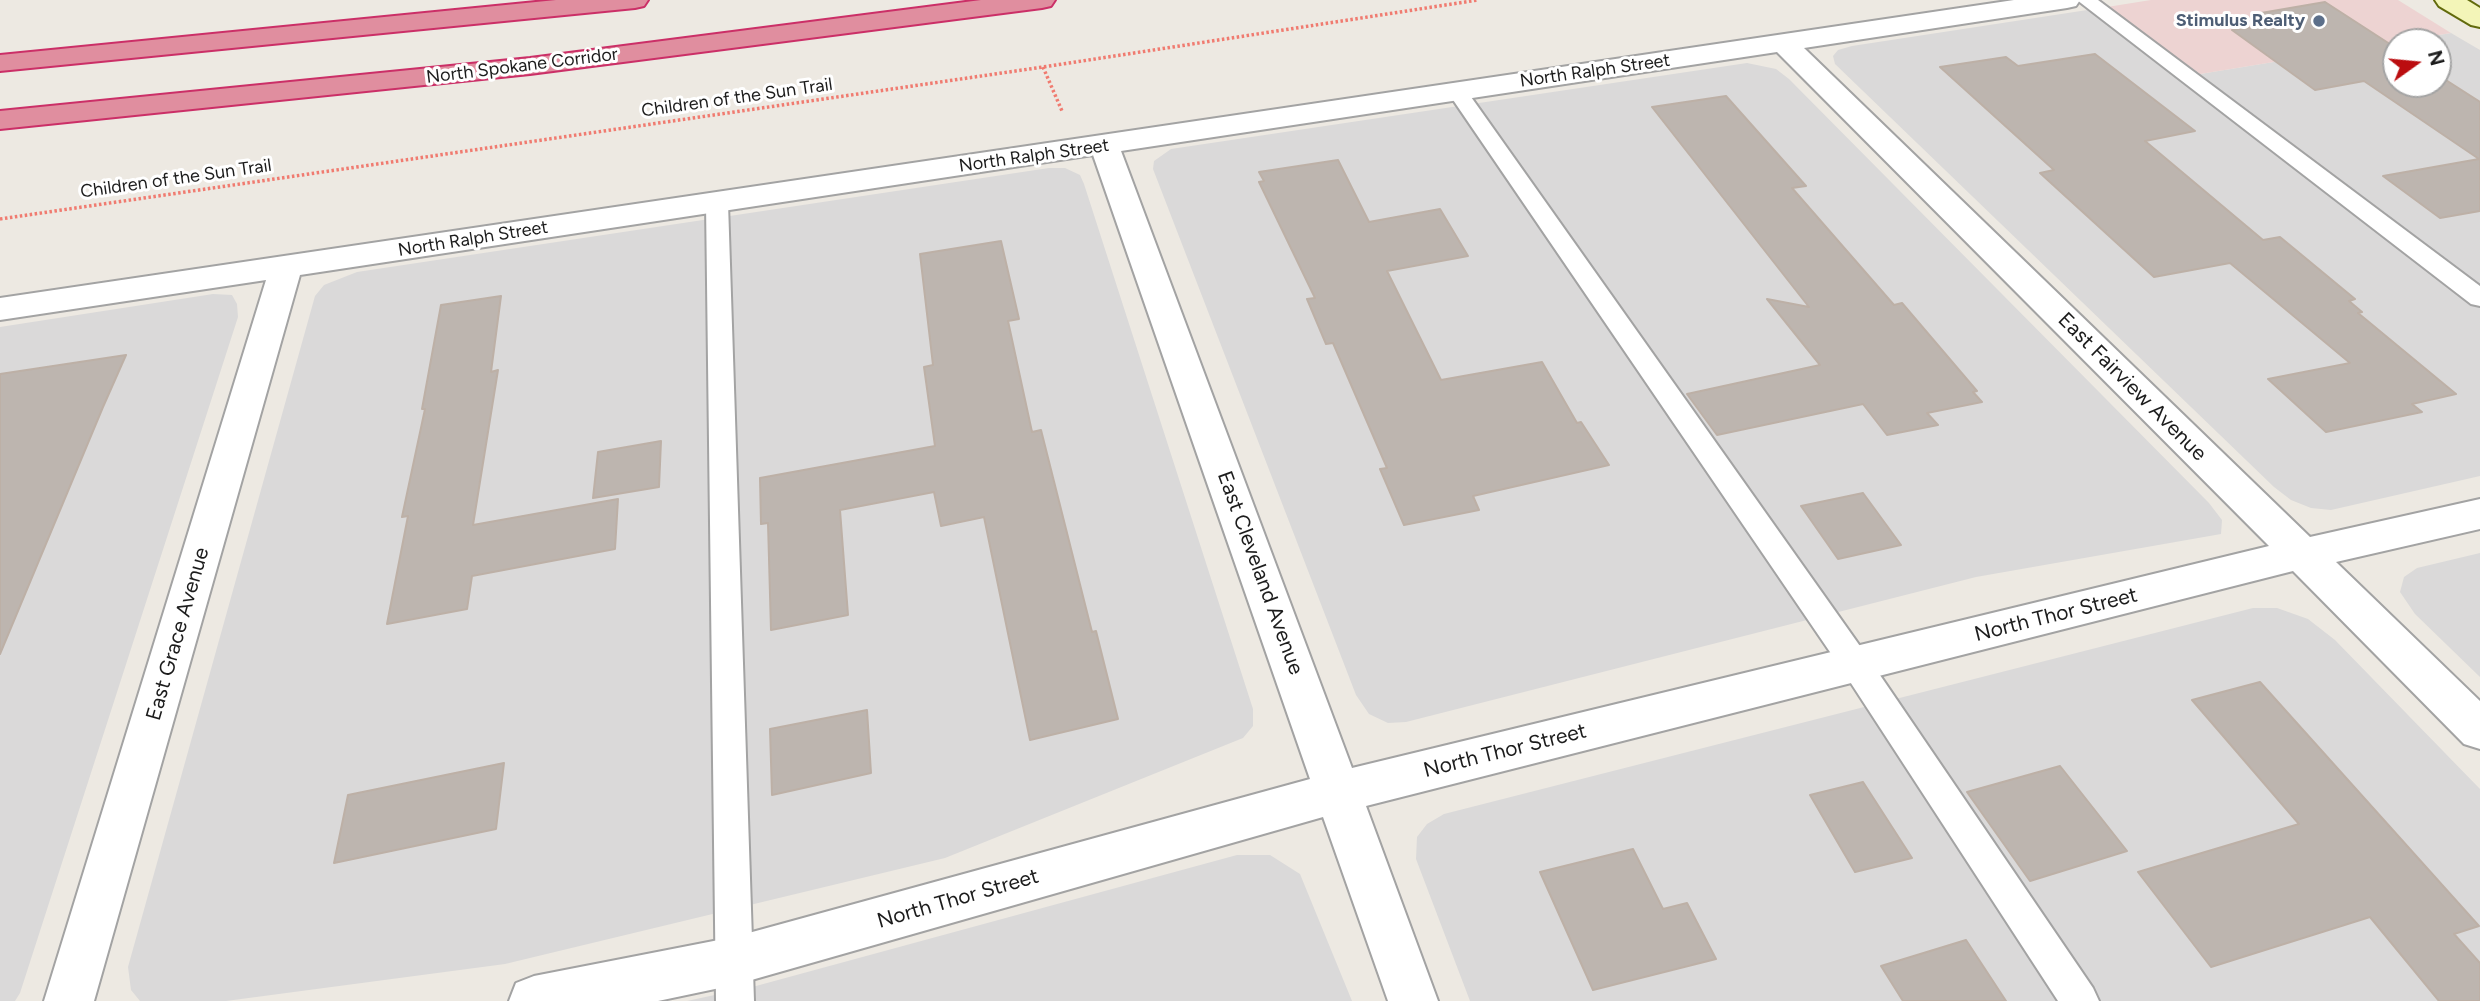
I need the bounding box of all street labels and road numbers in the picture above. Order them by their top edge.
street label: North Spokane Corridor [425,44,619,88]
street label: North Ralph Street [1518,50,1672,92]
street label: Children of the Sun Trail [640,74,834,122]
street label: North Ralph Street [957,135,1111,177]
street label: Children of the Sun Trail [79,155,273,203]
street label: North Ralph Street [396,216,550,262]
street label: East Fairview Avenue [2053,308,2211,466]
street label: East Cleveland Avenue [1211,468,1309,678]
street label: East Grace Avenue [141,545,215,723]
street label: North Thor Street [1972,583,2140,647]
street label: North Thor Street [1421,719,1589,783]
street label: North Thor Street [874,864,1042,934]

